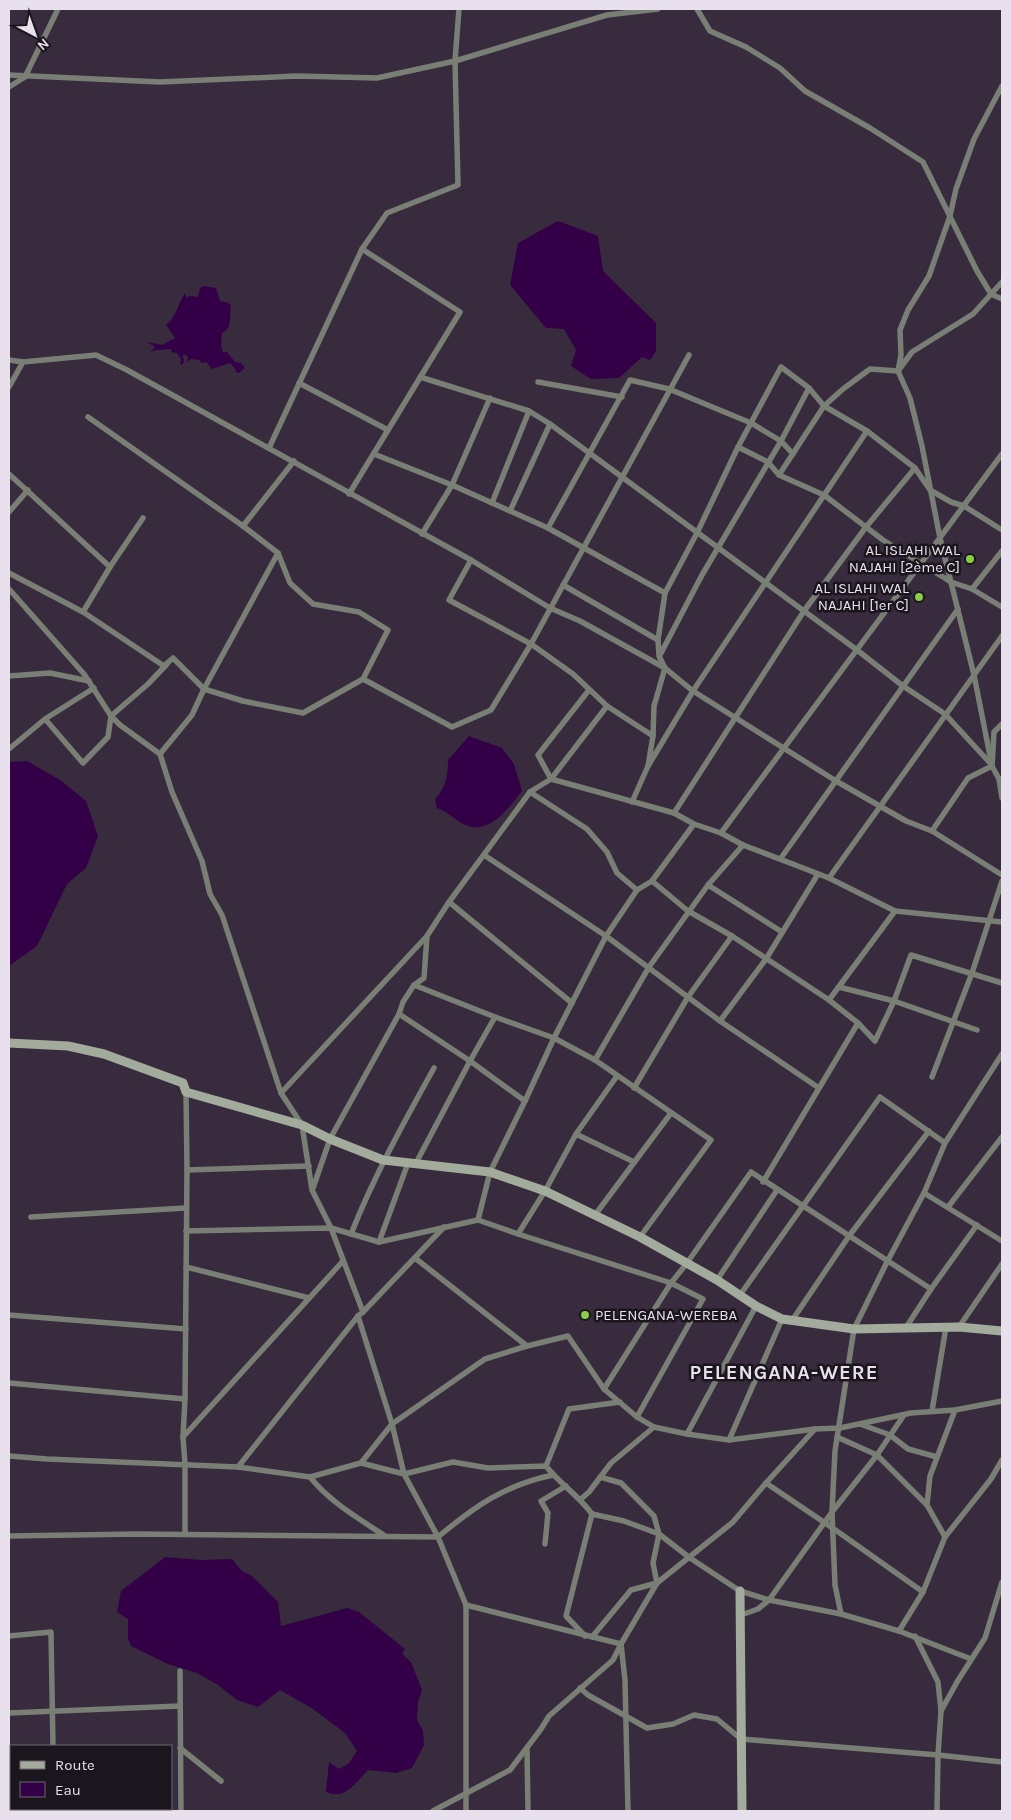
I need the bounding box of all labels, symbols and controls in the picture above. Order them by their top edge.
north arrow [10,10,60,60]
text: N [34,35,53,54]
place label: AL ISLAHI WAL NAJAHI [2ème C] [849,541,960,576]
marker: AL ISLAHI WAL NAJAHI [2ème C] [964,553,976,565]
place label: AL ISLAHI WAL NAJAHI [1er C] [815,579,909,614]
marker: AL ISLAHI WAL NAJAHI [1er C] [913,591,925,603]
place label: PELENGANA-WEREBA [595,1306,738,1324]
marker: PELENGANA-WEREBA [579,1309,591,1321]
district label: PELENGANA-WERE [690,1361,878,1384]
legend [10,1745,172,1810]
text: Route [55,1756,95,1774]
text: Eau [55,1781,81,1799]

